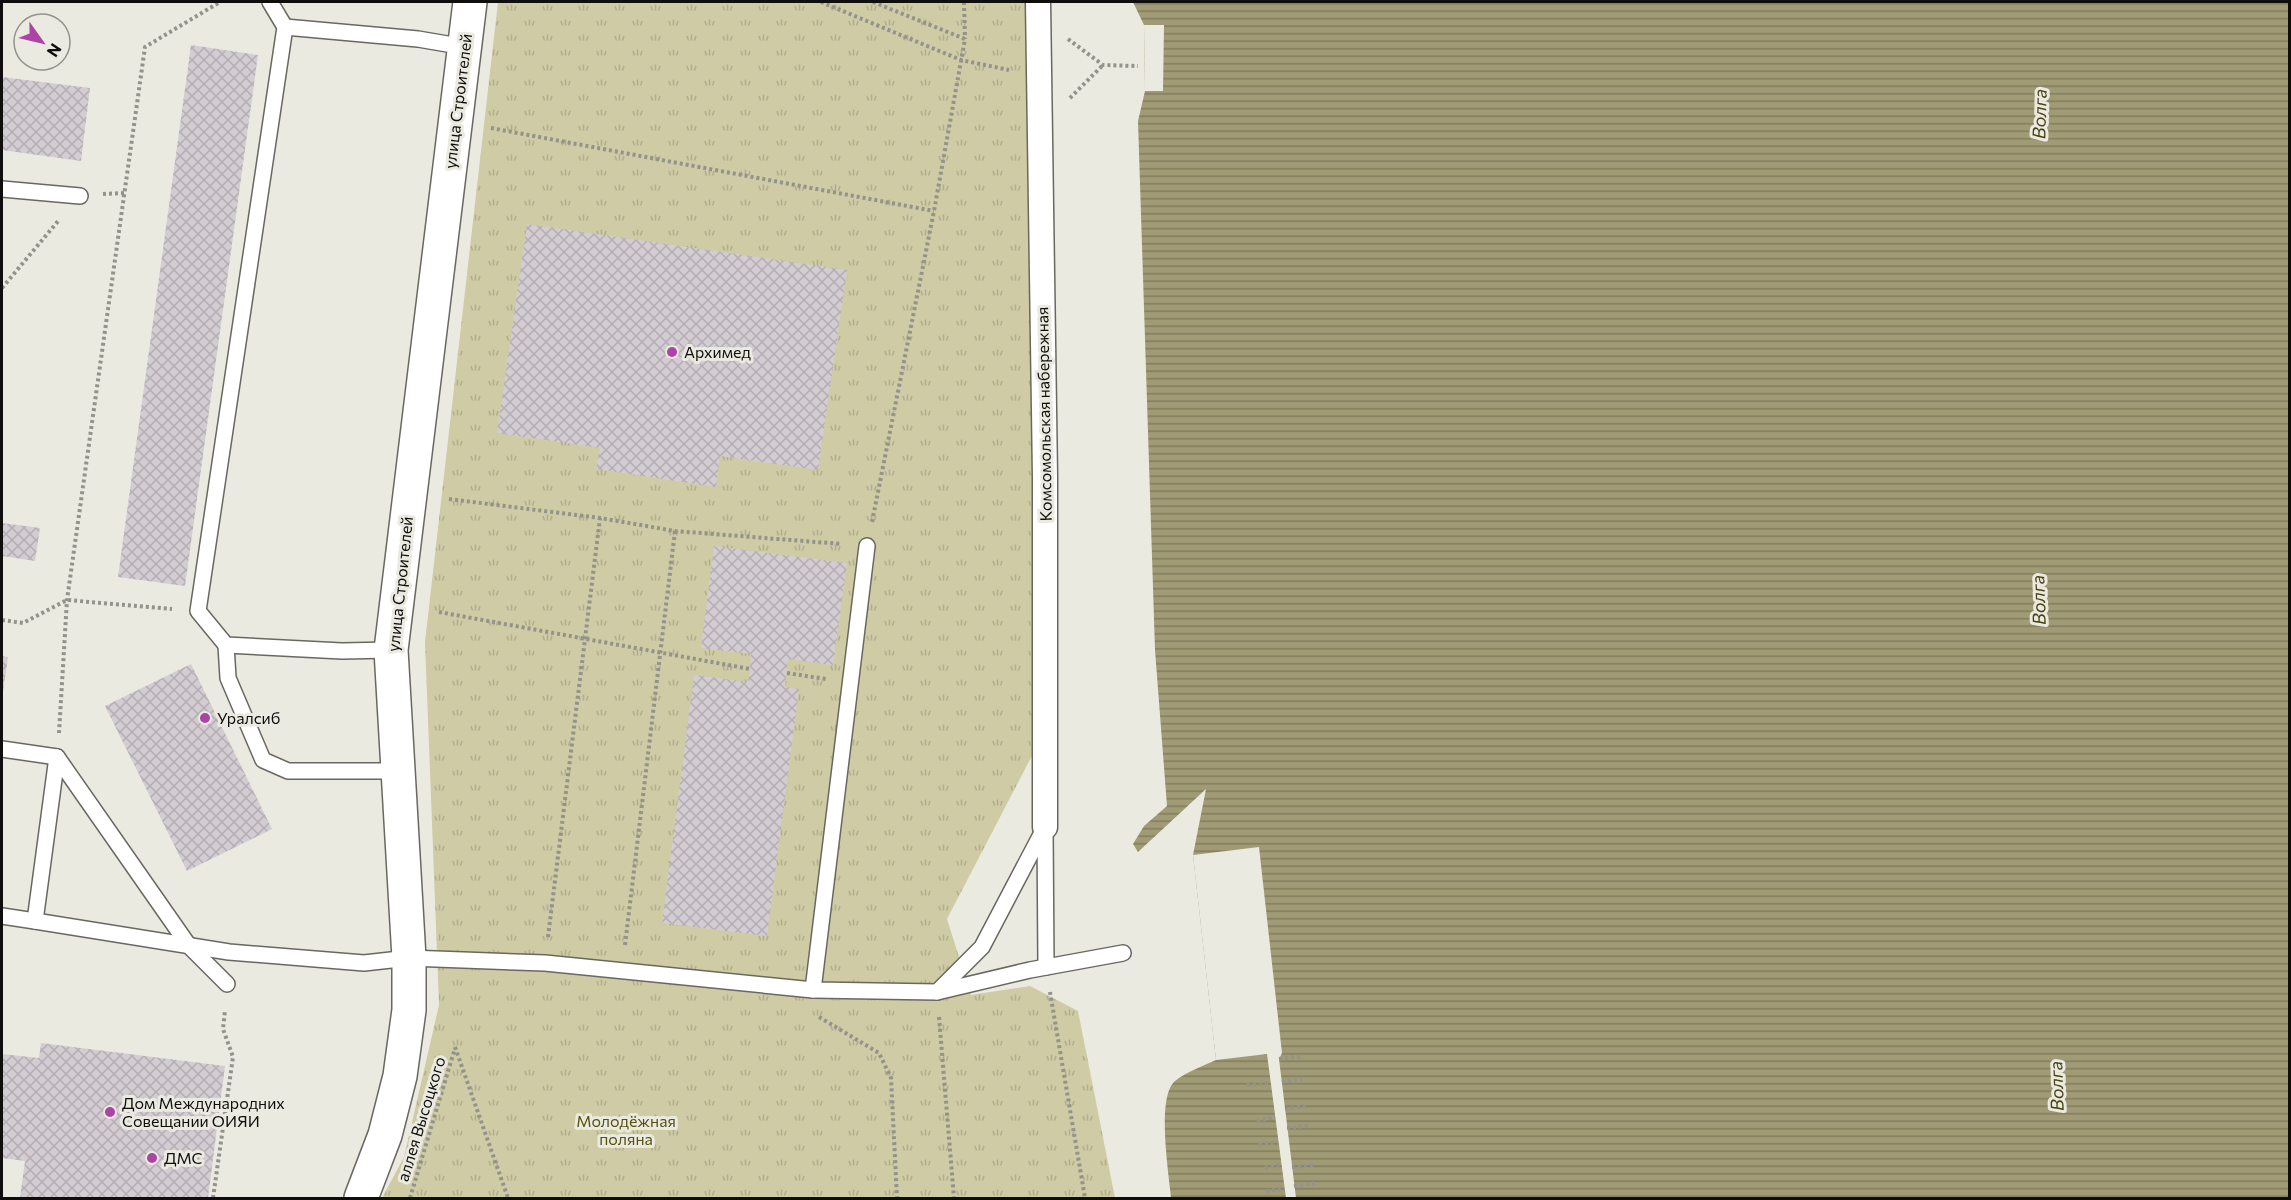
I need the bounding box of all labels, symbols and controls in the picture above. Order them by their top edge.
north arrow [12,12,72,72]
street label: улица Строителей [440,32,475,170]
text: N [44,40,66,61]
water label: Волга [2027,89,2051,139]
street label: Комсомольская набережная [1032,306,1055,522]
place label: Архимед [684,342,752,361]
marker: Архимед [665,345,679,359]
street label: улица Строителей [383,515,416,653]
water label: Волга [2026,575,2050,625]
place label: Уралсиб [217,708,280,727]
marker: Уралсиб [198,711,212,725]
street label: аллея Высоцкого [392,1054,449,1184]
water label: Волга [2044,1061,2068,1111]
place label: Дом Международних Совещании ОИЯИ [122,1093,285,1130]
marker: Дом Международних Совещании ОИЯИ [103,1105,117,1119]
park label: Молодёжная поляна [576,1111,676,1148]
place label: ДМС [164,1148,203,1167]
marker: ДМС [145,1151,159,1165]

